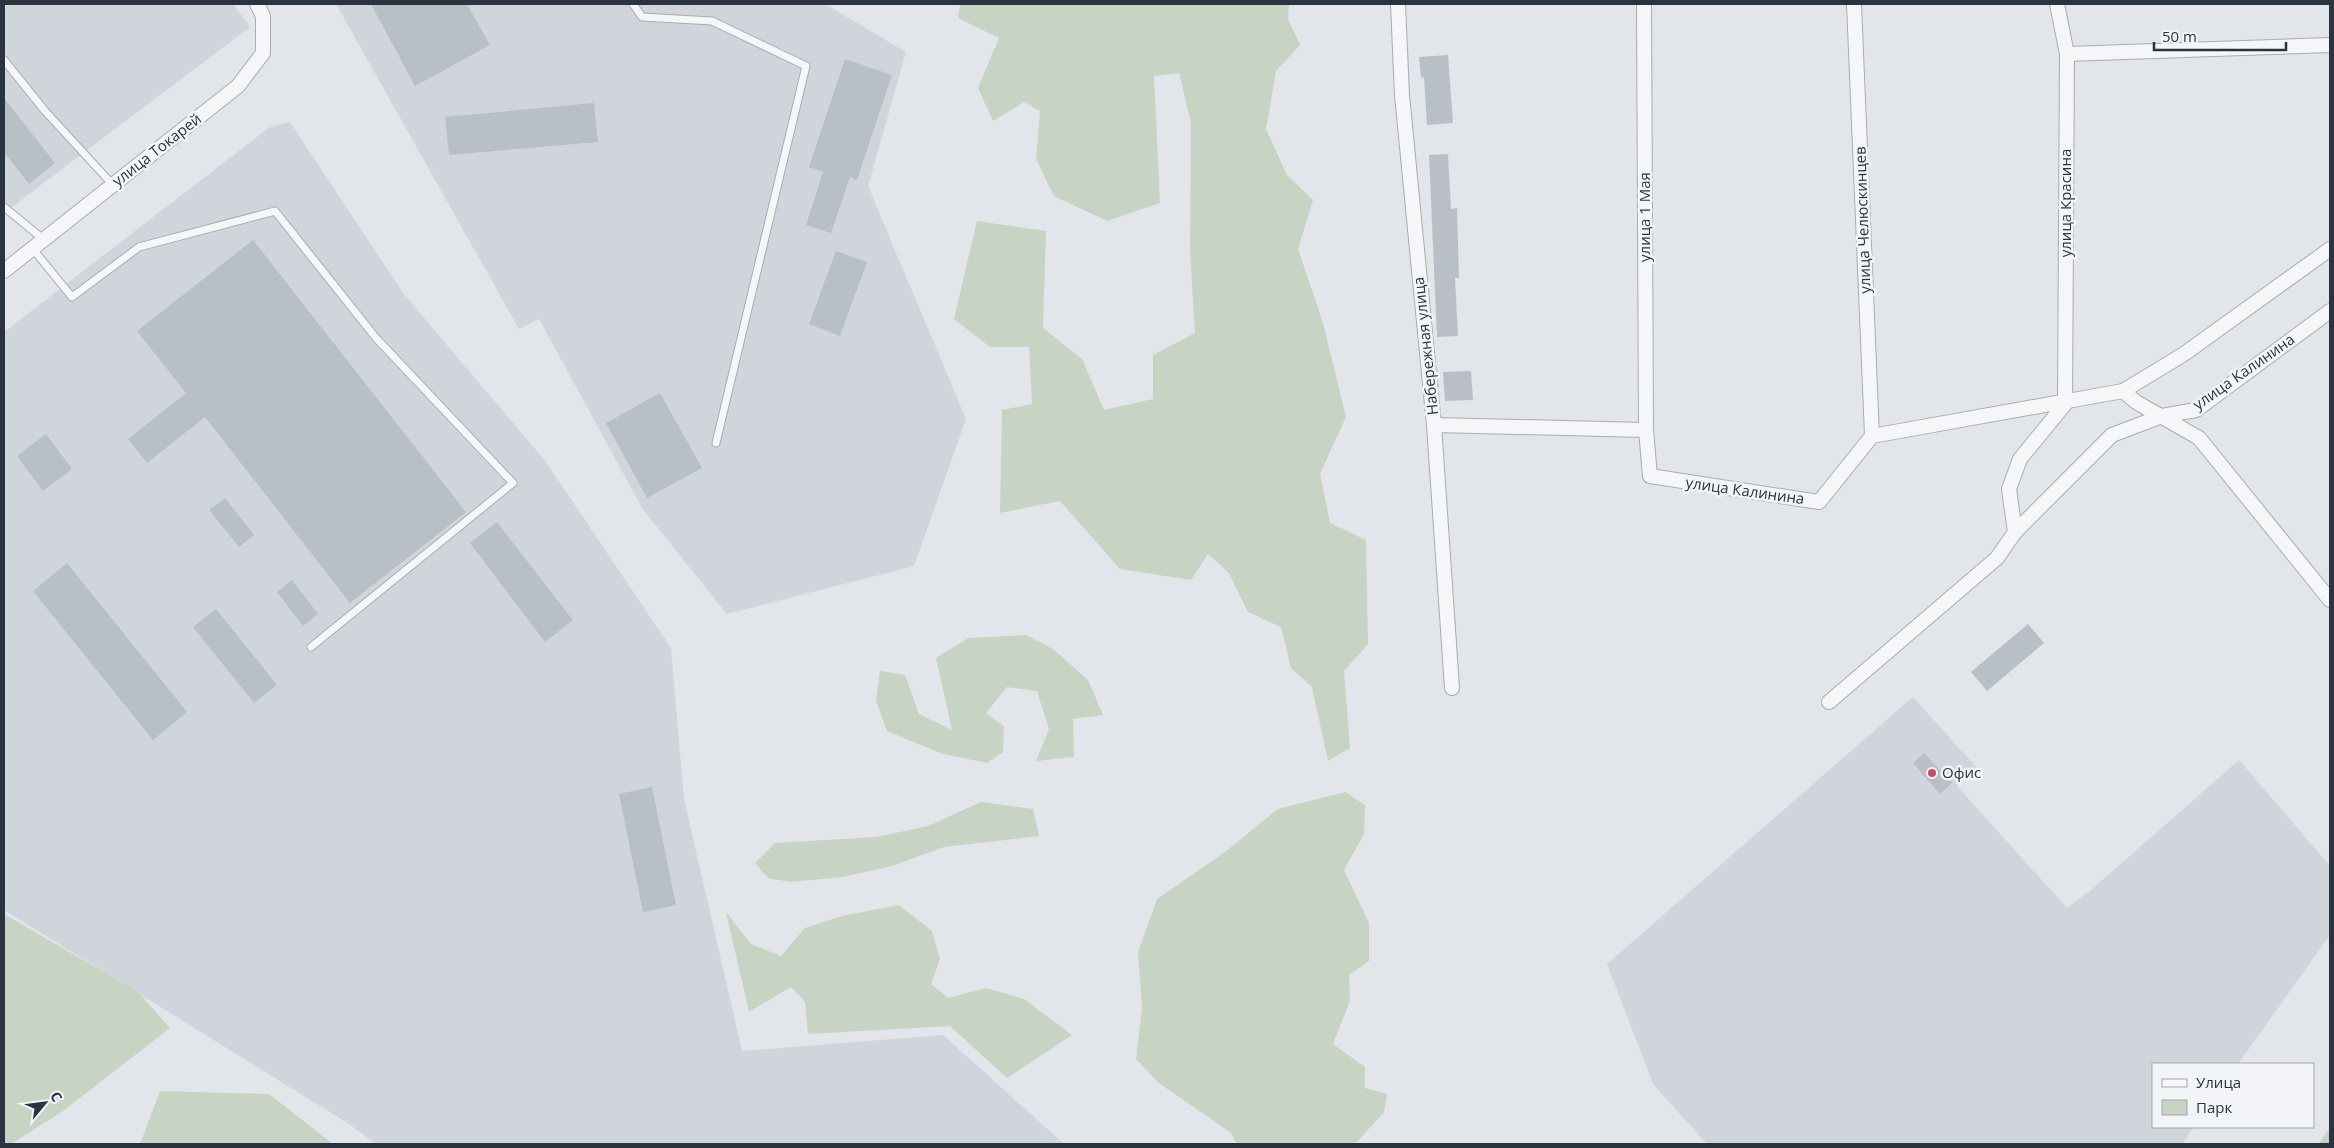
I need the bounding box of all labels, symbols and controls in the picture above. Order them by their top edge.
scale bar [2154,20,2286,52]
text: 50 m [2162,26,2197,46]
street label: улица Токарей [108,108,205,190]
street label: улица Челюскинцев [1849,146,1875,294]
street label: улица Красина [2055,149,2075,257]
street label: улица 1 Мая [1634,172,1654,262]
street label: Набережная улица [1408,276,1442,416]
street label: улица Калинина [2189,329,2298,414]
street label: улица Калинина [1684,472,1806,508]
place label: Офис [1942,762,1981,782]
marker: Офис [1926,767,1938,779]
legend [2152,1063,2314,1128]
text: Улица [2196,1072,2241,1092]
north arrow [20,1078,70,1128]
text: С [46,1088,67,1105]
text: Парк [2196,1097,2232,1117]

